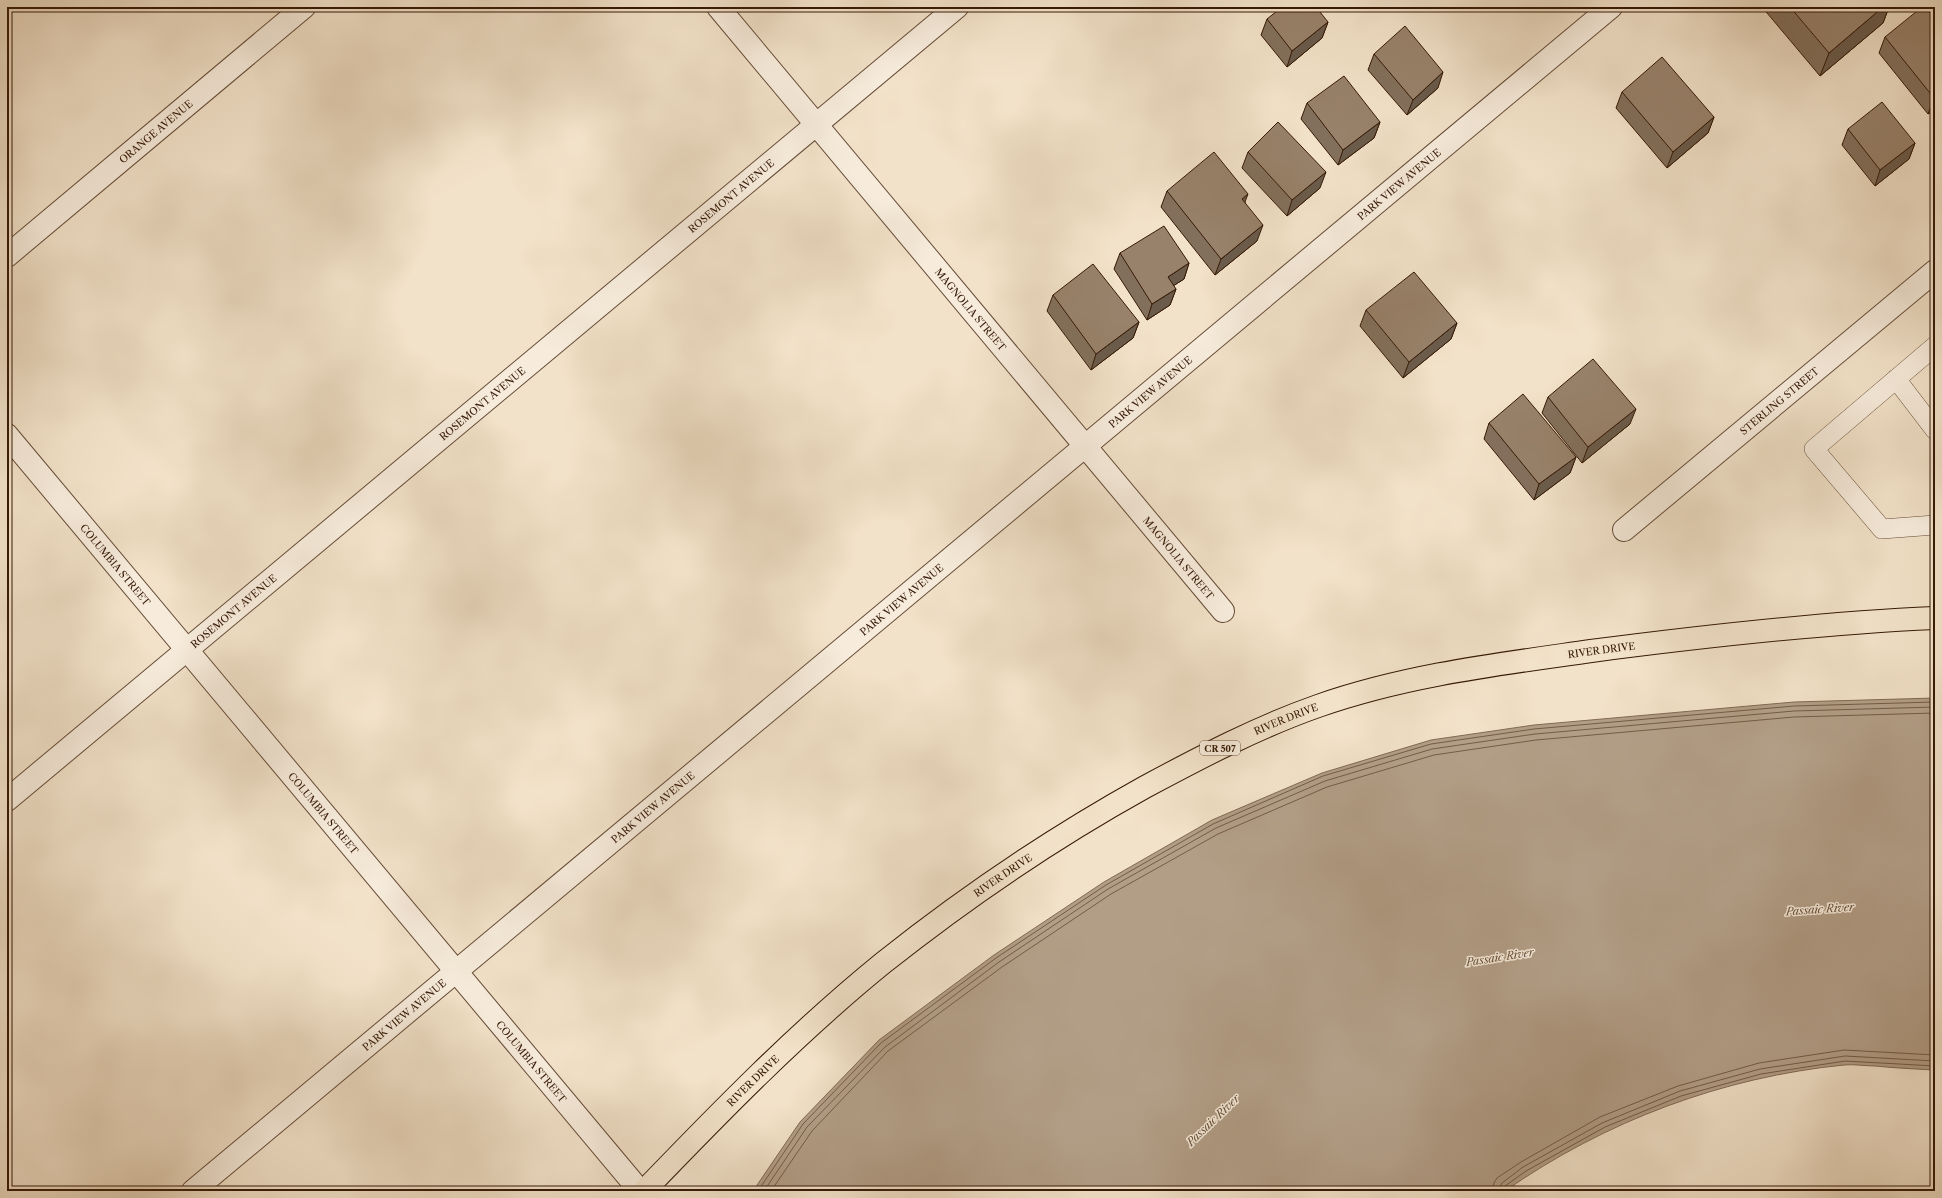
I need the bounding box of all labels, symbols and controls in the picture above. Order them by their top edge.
street label: ORANGE AVENUE [116,97,195,166]
street label: PARK VIEW AVENUE [1354,145,1443,223]
street label: ROSEMONT AVENUE [685,156,777,235]
street label: MAGNOLIA STREET [932,265,1009,354]
street label: PARK VIEW AVENUE [1106,353,1195,430]
street label: ROSEMONT AVENUE [437,364,528,443]
street label: STERLING STREET [1737,364,1822,437]
street label: MAGNOLIA STREET [1140,514,1217,602]
street label: COLUMBIA STREET [78,521,154,609]
street label: PARK VIEW AVENUE [857,561,946,638]
street label: ROSEMONT AVENUE [188,571,279,651]
street label: RIVER DRIVE [1567,639,1636,661]
street label: RIVER DRIVE [1252,700,1320,738]
road number: CR 507 [1200,741,1240,755]
street label: PARK VIEW AVENUE [608,768,697,846]
street label: COLUMBIA STREET [286,769,362,857]
street label: RIVER DRIVE [971,851,1034,900]
water label: Passaic River [1784,900,1855,918]
water label: Passaic River [1464,945,1536,969]
street label: PARK VIEW AVENUE [360,976,449,1053]
street label: COLUMBIA STREET [494,1018,570,1105]
street label: RIVER DRIVE [724,1052,782,1109]
water label: Passaic River [1183,1091,1243,1150]

